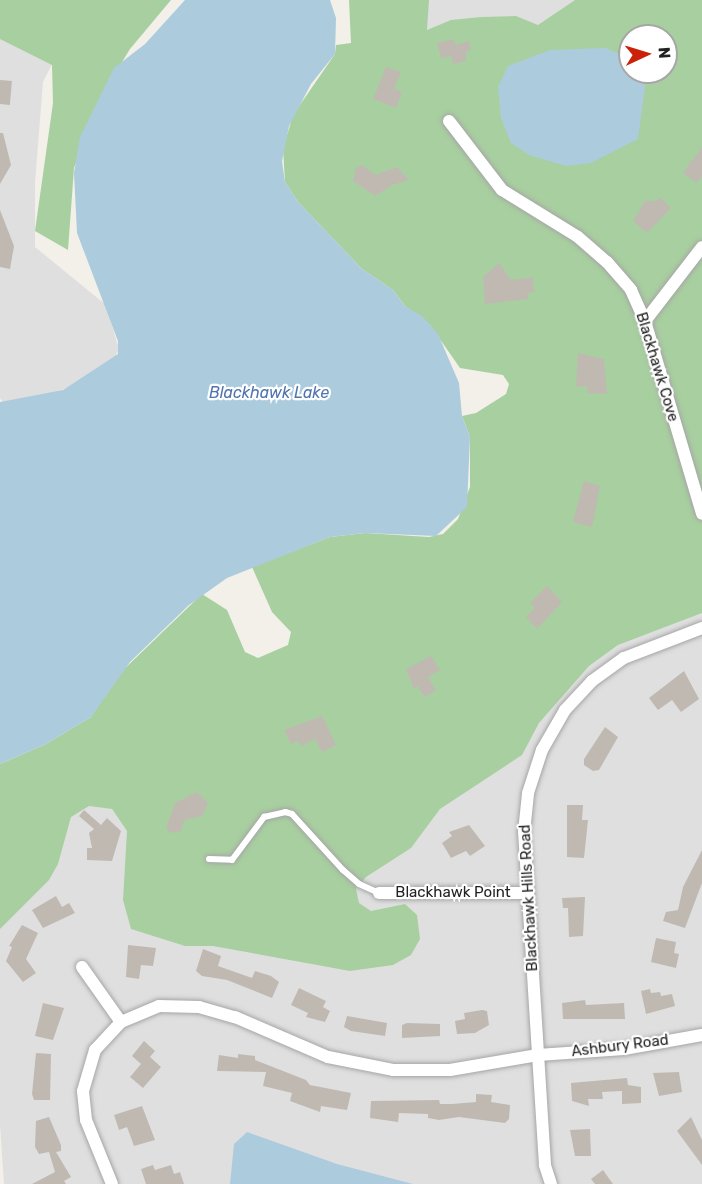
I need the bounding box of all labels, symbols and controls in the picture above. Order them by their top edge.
north arrow [618,24,678,84]
text: N [655,46,674,59]
street label: Blackhawk Cove [632,310,682,424]
water label: Blackhawk Lake [209,383,329,403]
street label: Blackhawk Hills Road [516,824,542,972]
street label: Blackhawk Point [395,884,511,902]
street label: Ashbury Road [570,1031,670,1061]

